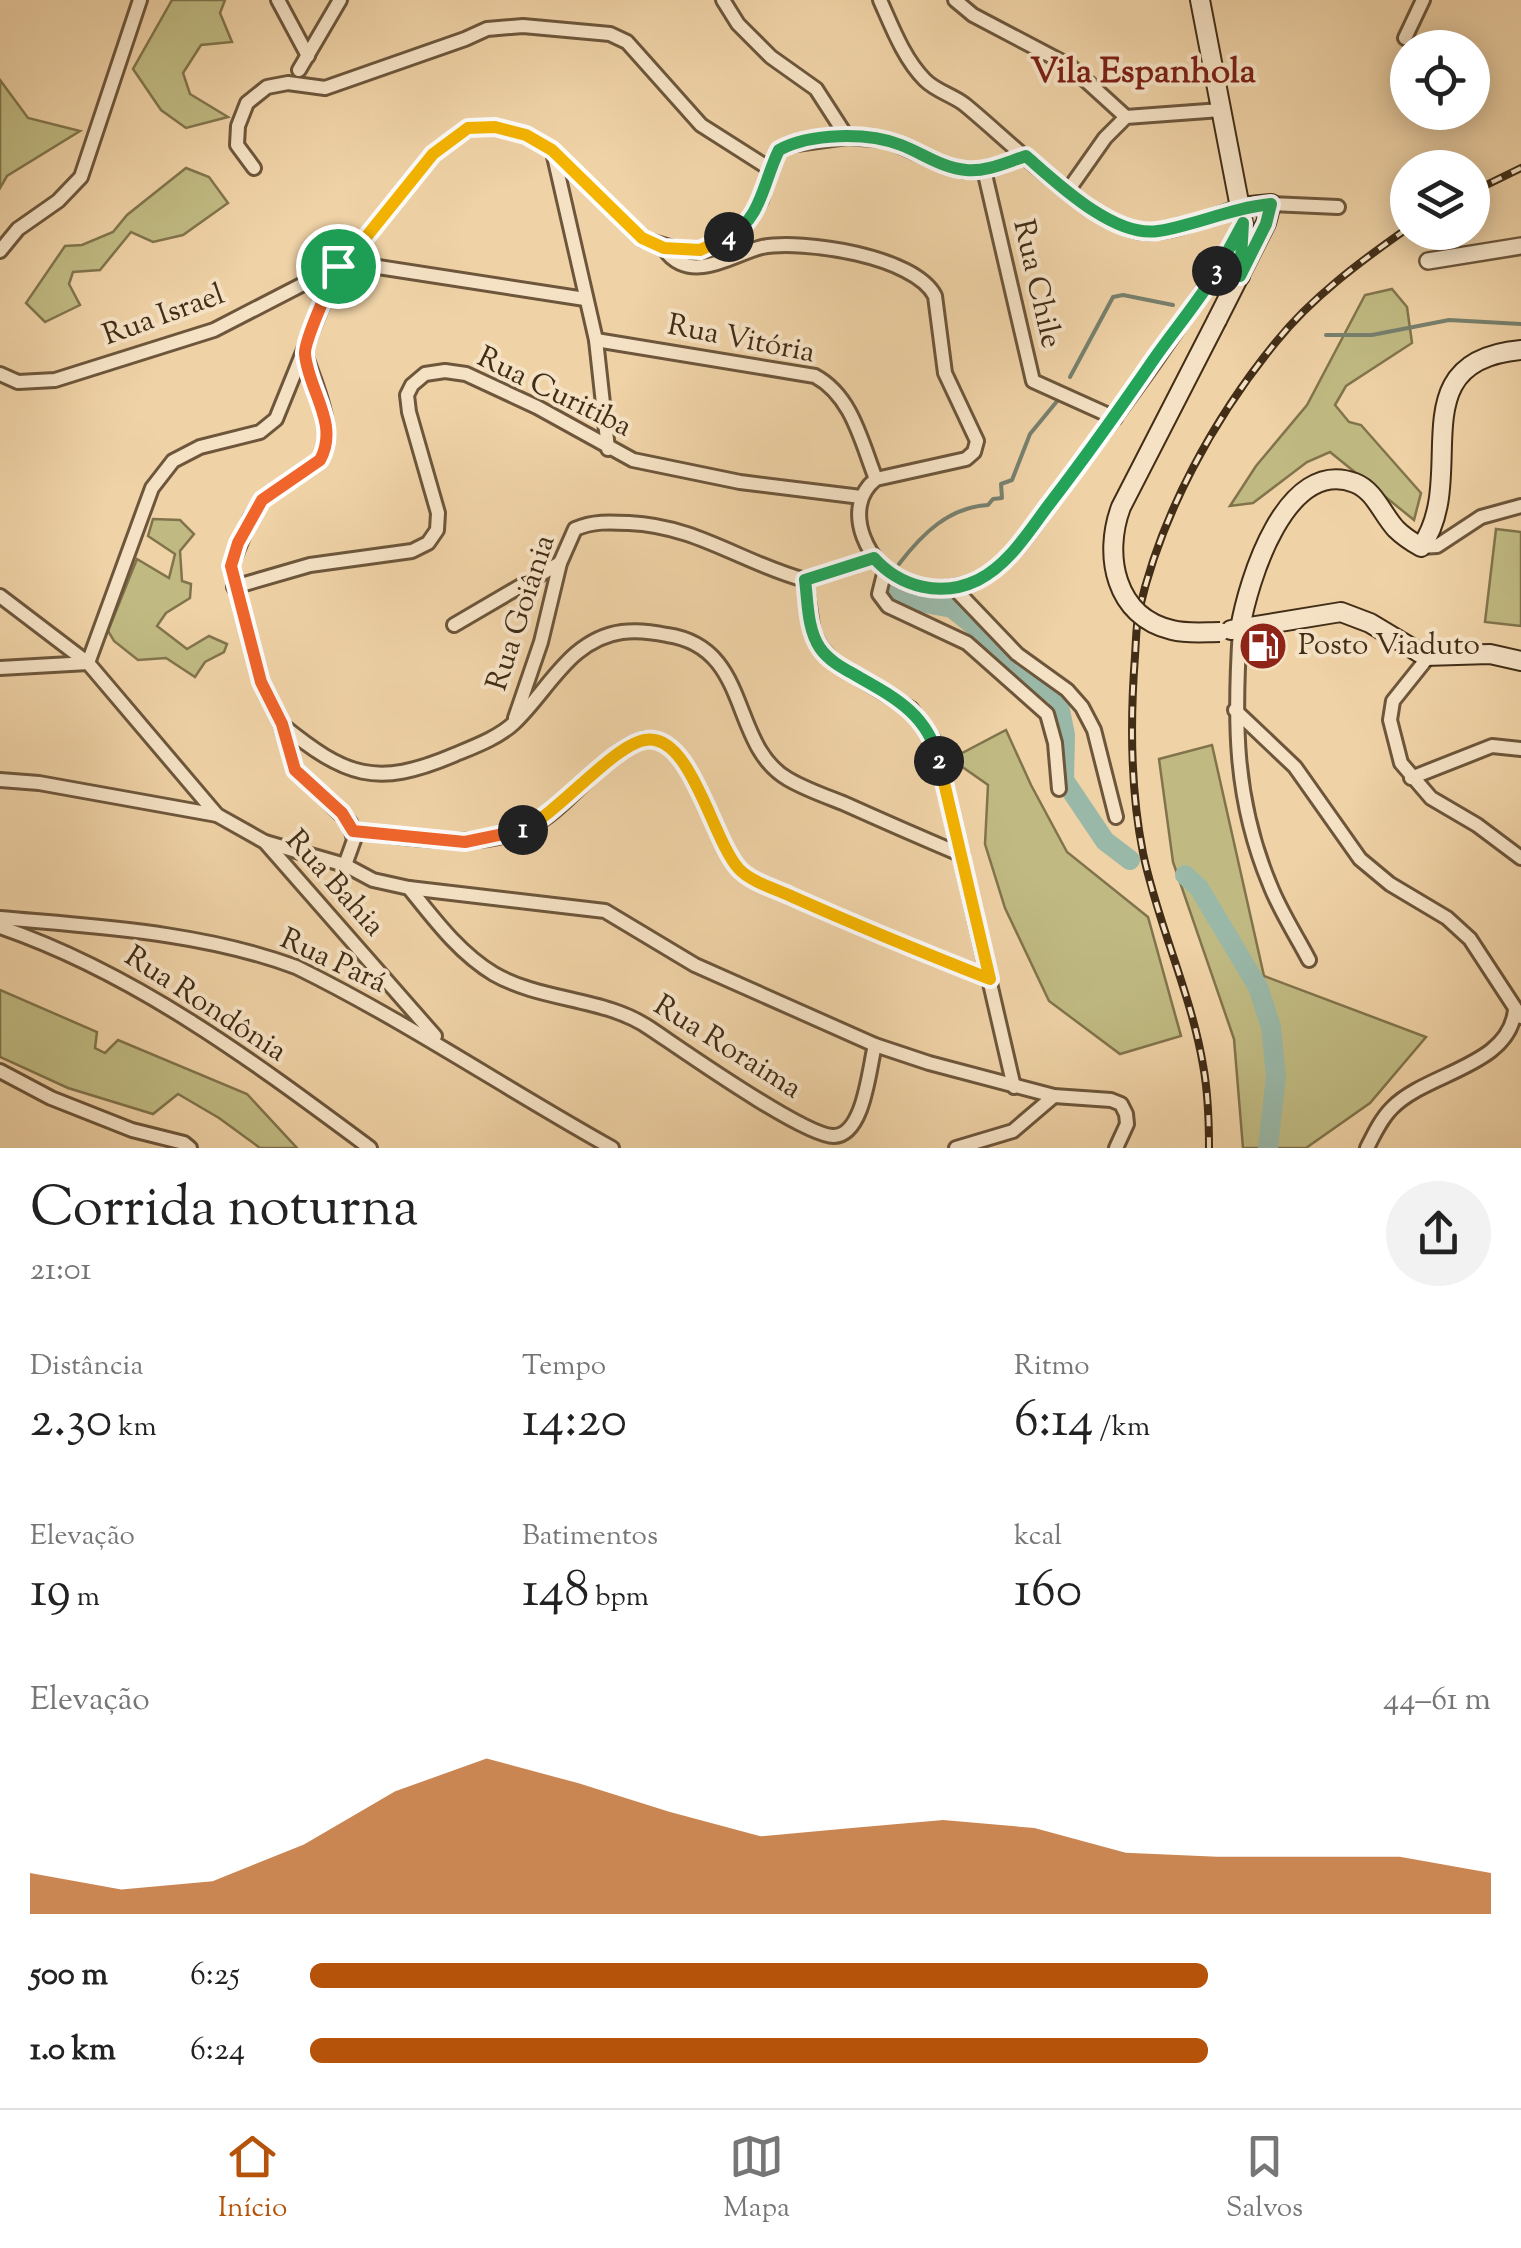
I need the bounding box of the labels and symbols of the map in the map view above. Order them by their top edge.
district label: Vila Espanhola [1030,48,1256,99]
pin: 4 [704,212,754,262]
street label: Rua Chile [1000,216,1072,352]
pin [296,224,381,309]
pin: 3 [1192,246,1242,296]
street label: Rua Israel [97,274,231,358]
street label: Rua Vitória [664,305,819,375]
street label: Rua Curitiba [469,337,639,449]
street label: Rua Goiânia [477,529,567,696]
fuel station icon: Posto Viaduto [1237,620,1289,672]
place label: Posto Viaduto [1298,625,1480,668]
pin: 2 [914,736,964,786]
pin: 1 [498,805,548,855]
street label: Rua Bahia [274,821,394,947]
street label: Rua Pará [273,919,394,1005]
street label: Rua Rondônia [115,936,295,1074]
street label: Rua Roraima [645,985,810,1111]

